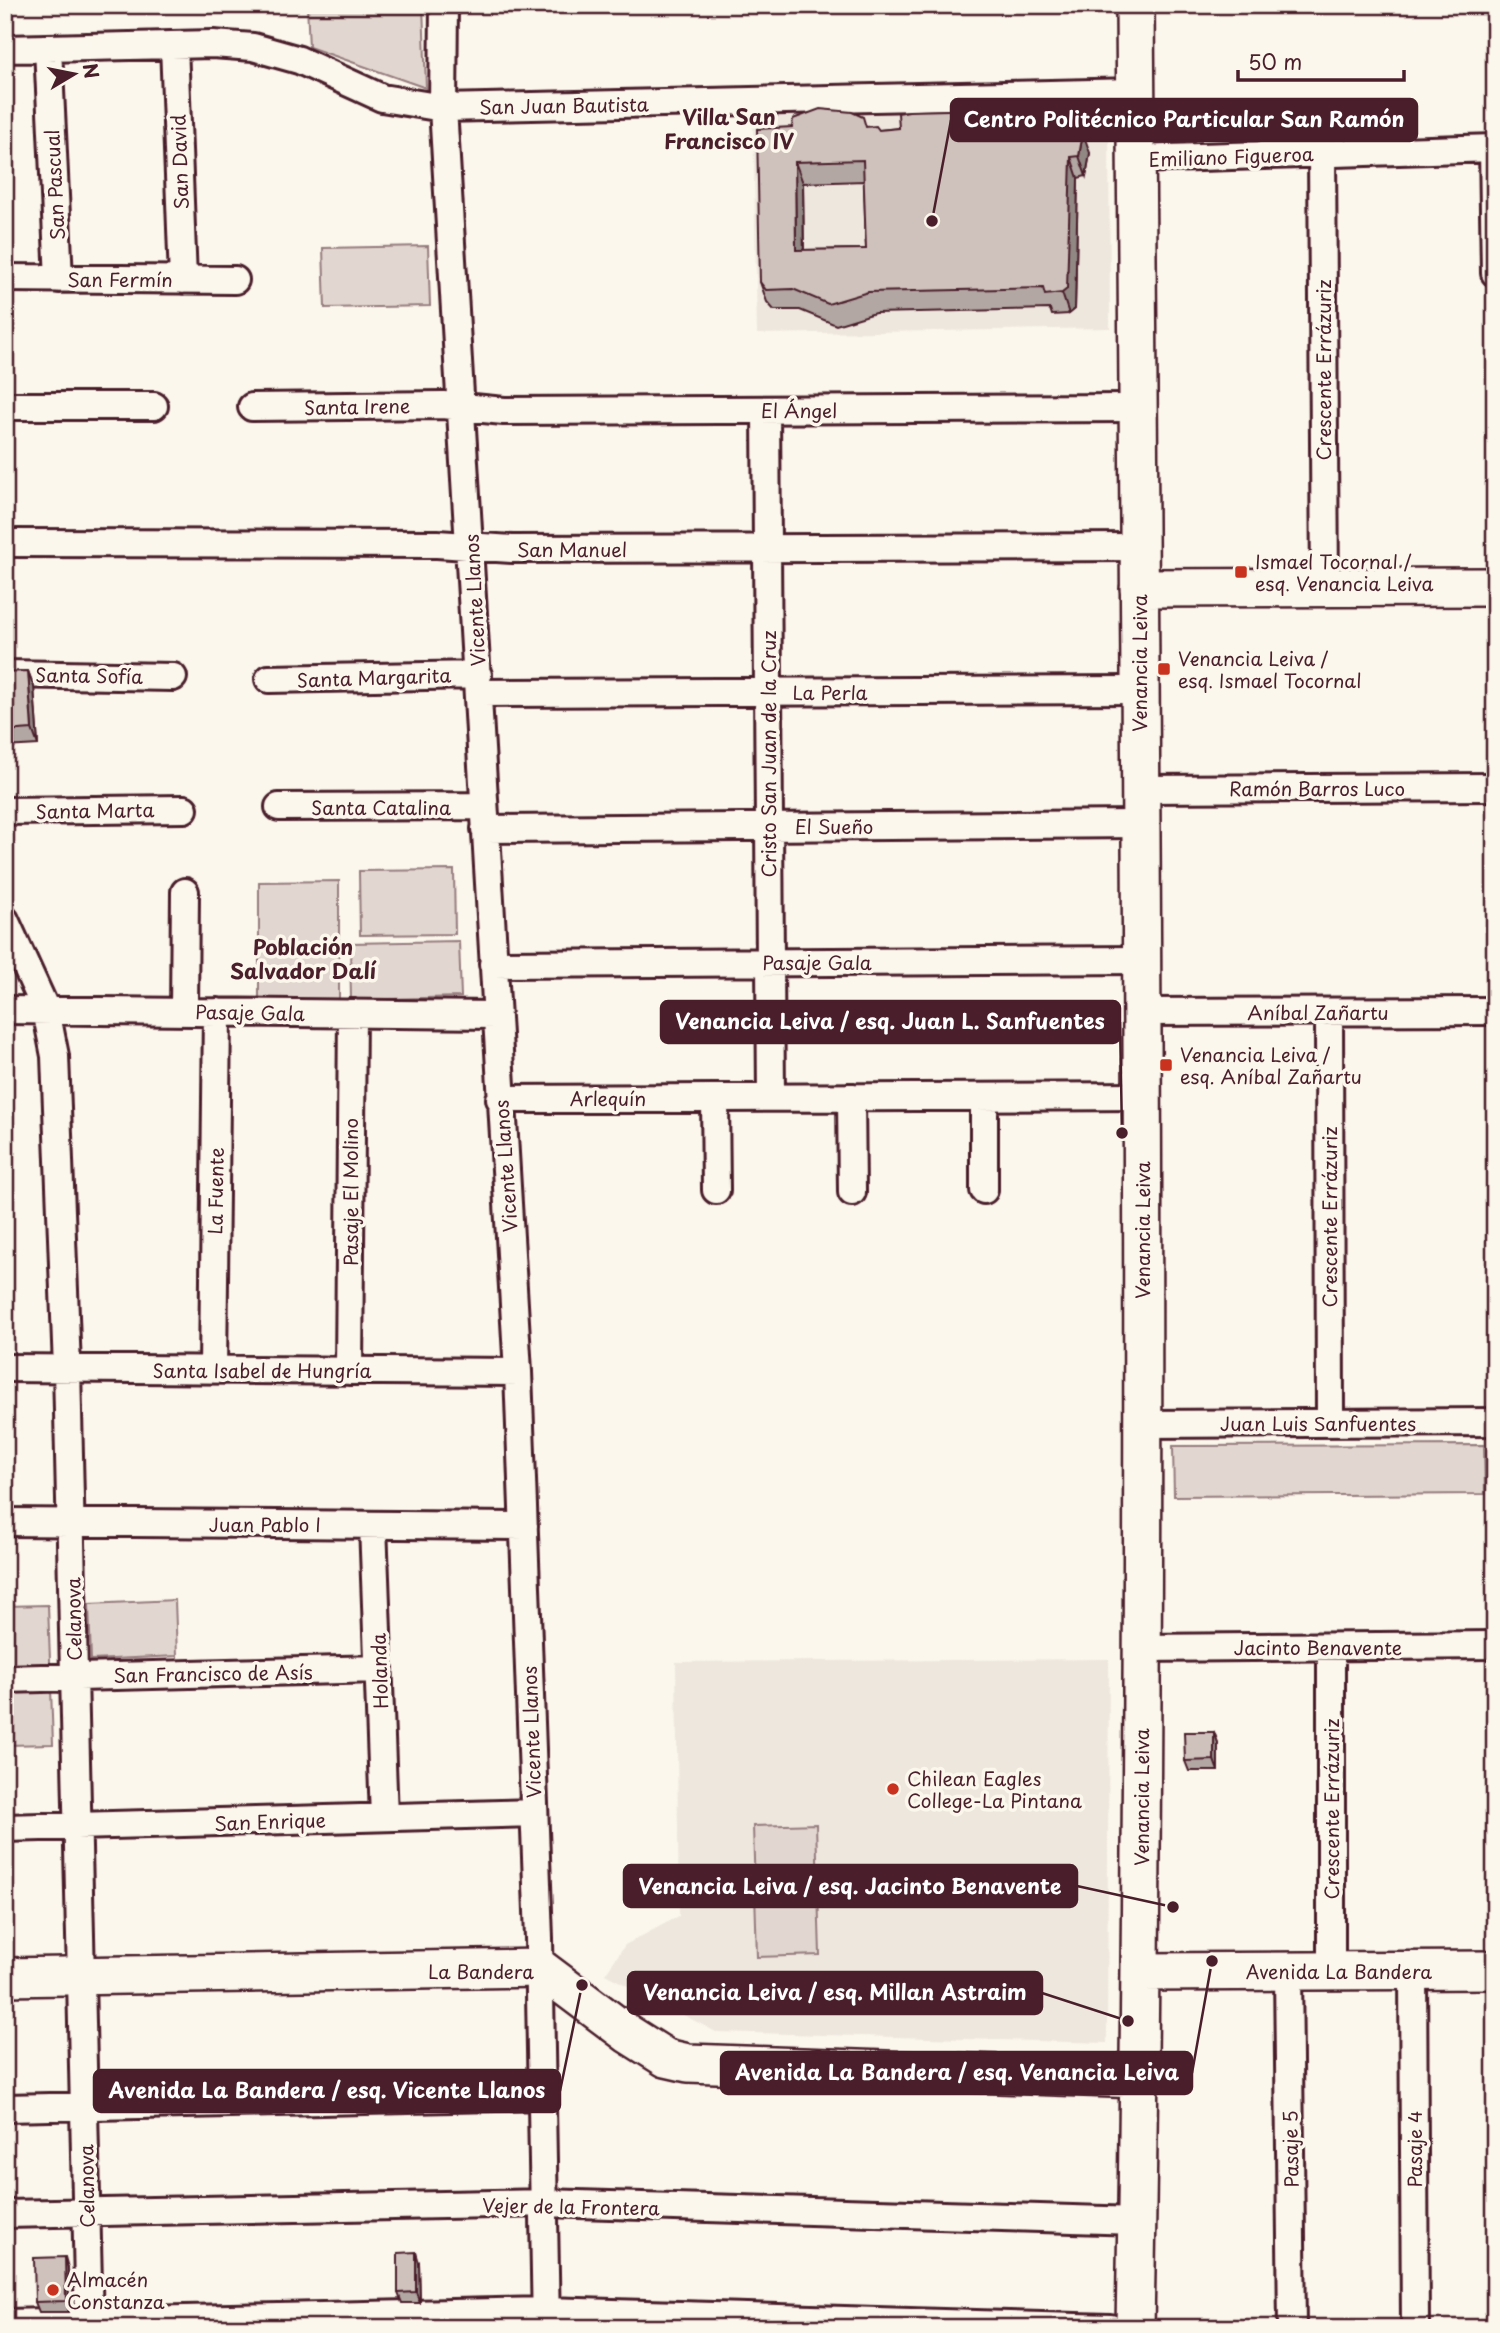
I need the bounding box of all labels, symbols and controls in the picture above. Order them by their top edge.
north arrow [38,38,108,108]
scale bar [1238,38,1404,82]
text: 50 m [1248,45,1302,77]
text: N [77,61,107,81]
street label: San Juan Bautista [479,90,650,120]
callout: Centro Politécnico Particular San Ramón [951,99,1417,141]
district label: Villa San Francisco IV [664,100,794,156]
text: Centro Politécnico Particular San Ramón [964,102,1404,134]
street label: San David [163,114,195,210]
street label: San Pascual [37,129,71,241]
street label: Emiliano Figueroa [1148,139,1314,173]
street label: San Fermín [67,265,173,293]
street label: Crescente Errázuriz [1309,279,1337,461]
street label: Santa Irene [304,391,410,421]
street label: El Ángel [761,396,837,424]
street label: Vicente Llanos [457,533,491,667]
street label: San Manuel [517,535,627,563]
place label: Ismael Tocornal / esq. Venancia Leiva [1255,547,1434,597]
marker: Ismael Tocornal / esq. Venancia Leiva [1233,564,1249,580]
street label: Venancia Leiva [1125,594,1153,732]
street label: Cristo San Juan de la Cruz [754,631,782,877]
place label: Venancia Leiva / esq. Ismael Tocornal [1178,644,1362,694]
street label: Santa Sofía [35,660,143,690]
street label: Santa Margarita [296,660,452,694]
marker: Venancia Leiva / esq. Ismael Tocornal [1156,661,1172,677]
street label: La Perla [792,678,868,706]
street label: Ramón Barros Luco [1229,774,1405,802]
street label: Santa Catalina [311,793,451,821]
street label: Santa Marta [35,795,155,825]
street label: El Sueño [795,812,873,840]
district label: Población Salvador Dalí [230,930,377,986]
street label: Pasaje Gala [762,948,872,976]
street label: Pasaje Gala [195,997,305,1027]
street label: Aníbal Zañartu [1247,998,1389,1026]
callout: Venancia Leiva / esq. Juan L. Sanfuentes [661,1001,1120,1043]
text: Venancia Leiva / esq. Juan L. Sanfuentes [675,1004,1105,1036]
place label: Venancia Leiva / esq. Aníbal Zañartu [1180,1040,1362,1090]
marker: Venancia Leiva / esq. Aníbal Zañartu [1158,1057,1174,1073]
street label: Arlequín [570,1084,646,1112]
street label: Vicente Llanos [486,1099,524,1233]
street label: Pasaje El Molino [336,1118,364,1266]
street label: Crescente Errázuriz [1315,1126,1343,1308]
street label: La Fuente [200,1147,230,1235]
street label: Venancia Leiva [1128,1161,1156,1299]
street label: Santa Isabel de Hungría [152,1356,372,1384]
street label: Juan Luis Sanfuentes [1220,1409,1416,1437]
street label: Juan Pablo I [209,1510,321,1538]
street label: Celanova [58,1577,88,1661]
street label: Holanda [364,1632,394,1709]
street label: Jacinto Benavente [1234,1633,1402,1661]
street label: San Francisco de Asís [113,1657,313,1689]
street label: Vicente Llanos [515,1665,547,1799]
street label: Crescente Errázuriz [1317,1718,1345,1900]
street label: Venancia Leiva [1127,1728,1155,1866]
place label: Chilean Eagles College-La Pintana [907,1764,1082,1814]
marker: Chilean Eagles College-La Pintana [885,1781,901,1797]
street label: San Enrique [214,1805,326,1837]
callout: Venancia Leiva / esq. Jacinto Benavente [624,1865,1077,1907]
text: Venancia Leiva / esq. Jacinto Benavente [639,1869,1061,1901]
street label: La Bandera [428,1957,534,1985]
street label: Avenida La Bandera [1246,1957,1432,1985]
callout: Venancia Leiva / esq. Millan Astraim [628,1972,1042,2014]
text: Venancia Leiva / esq. Millan Astraim [643,1975,1027,2007]
callout: Avenida La Bandera / esq. Venancia Leiva [721,2052,1192,2094]
text: Avenida La Bandera / esq. Venancia Leiva [734,2055,1179,2087]
callout: Avenida La Bandera / esq. Vicente Llanos [94,2070,560,2112]
text: Avenida La Bandera / esq. Vicente Llanos [108,2073,545,2105]
street label: Pasaje 5 [1275,2110,1305,2188]
street label: Pasaje 4 [1400,2110,1428,2188]
street label: Celanova [71,2144,101,2228]
street label: Vejer de la Frontera [482,2190,660,2222]
place label: Almacén Constanza [67,2265,165,2315]
marker: Almacén Constanza [45,2282,61,2298]

